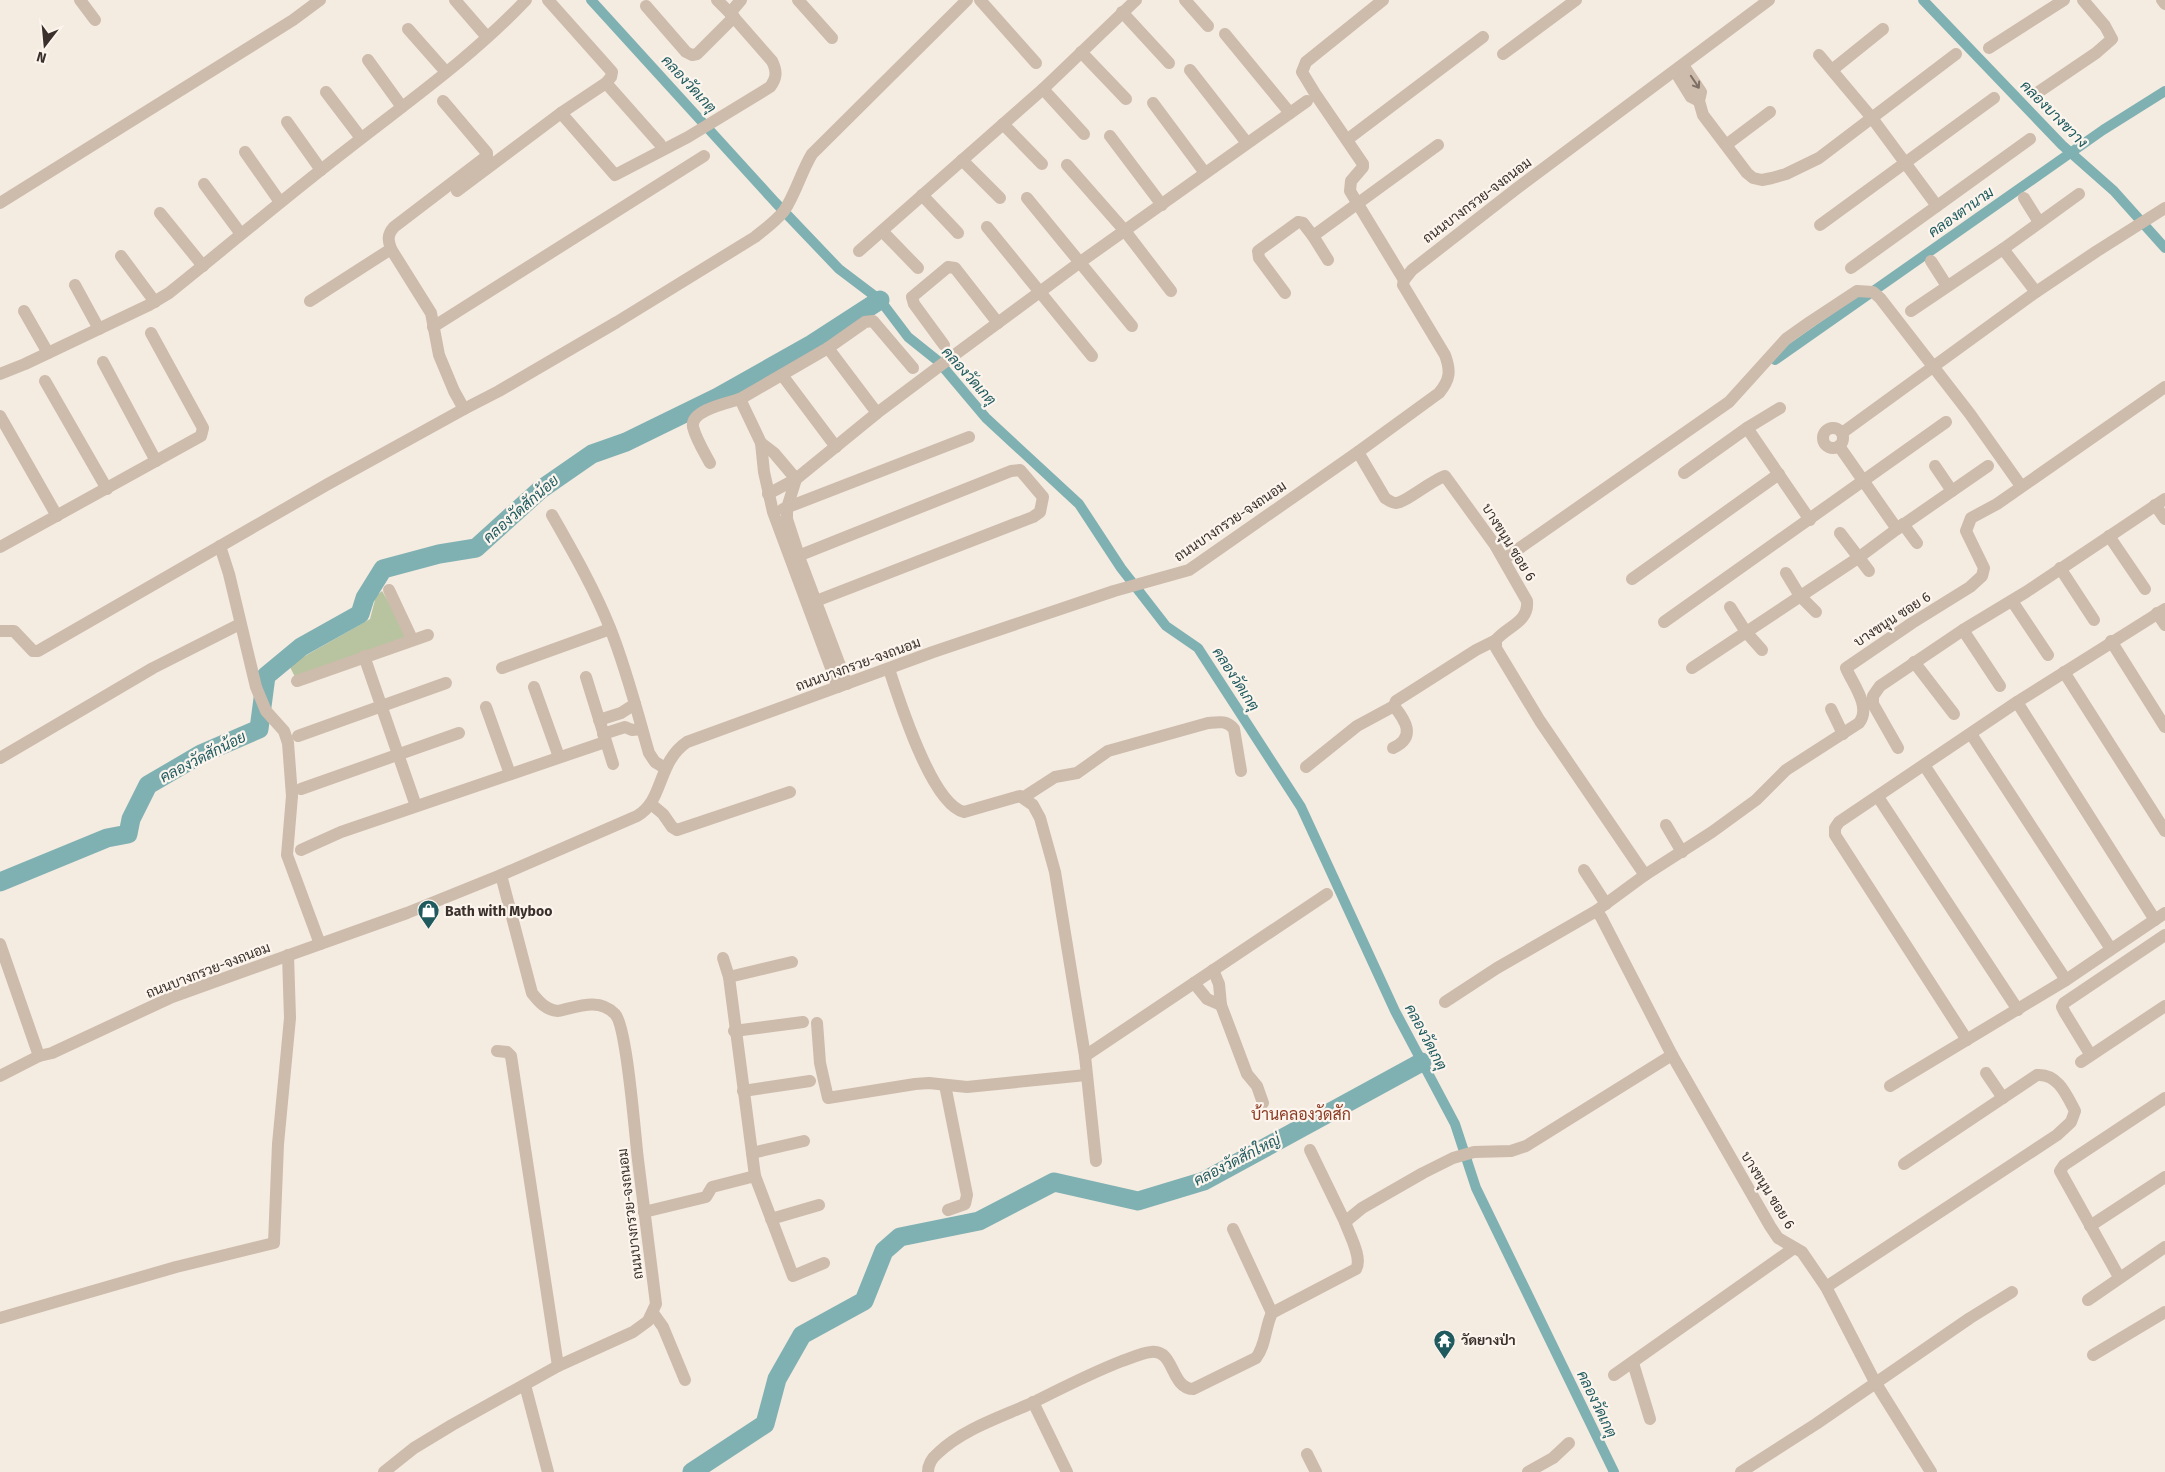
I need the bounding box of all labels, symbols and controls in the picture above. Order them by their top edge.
north arrow [20,20,70,70]
text: N [35,48,48,66]
water label: คลองวัดเกตุ [656,51,720,118]
one-way arrow [1690,75,1700,89]
water label: คลองบางขวาง [2017,77,2092,152]
street label: ถนนบางกรวย-จงถนอม [1420,154,1535,247]
water label: คลองตานาม [1925,183,1997,241]
water label: คลองวัดเกตุ [937,343,1000,410]
water label: คลองวัดสักน้อย [479,470,563,547]
street label: ถนนบางกรวย-จงถนอม [1171,478,1290,565]
street label: บางขนุน ซอย 6 [1477,500,1539,585]
street label: บางขนุน ซอย 6 [1851,588,1934,651]
street label: ถนนบางกรวย-จงถนอม [793,634,923,695]
water label: คลองวัดเกตุ [1207,644,1263,715]
water label: คลองวัดสักน้อย [156,727,249,786]
shop icon: Bath with Myboo [417,899,441,930]
place label: Bath with Myboo [445,903,552,920]
street label: ถนนบางกรวย-จงถนอม [144,939,273,1002]
water label: คลองวัดเกตุ [1399,1001,1451,1074]
district label: บ้านคลองวัดสัก [1251,1104,1351,1124]
water label: คลองวัดสักใหญ่ [1190,1129,1284,1190]
street label: ถนนบางกรวย-จงถนอม [614,1147,647,1280]
street label: บางขนุน ซอย 6 [1736,1148,1798,1233]
temple icon: วัดยางป่า [1433,1328,1457,1359]
place label: วัดยางป่า [1461,1332,1516,1349]
water label: คลองวัดเกตุ [1571,1368,1621,1441]

